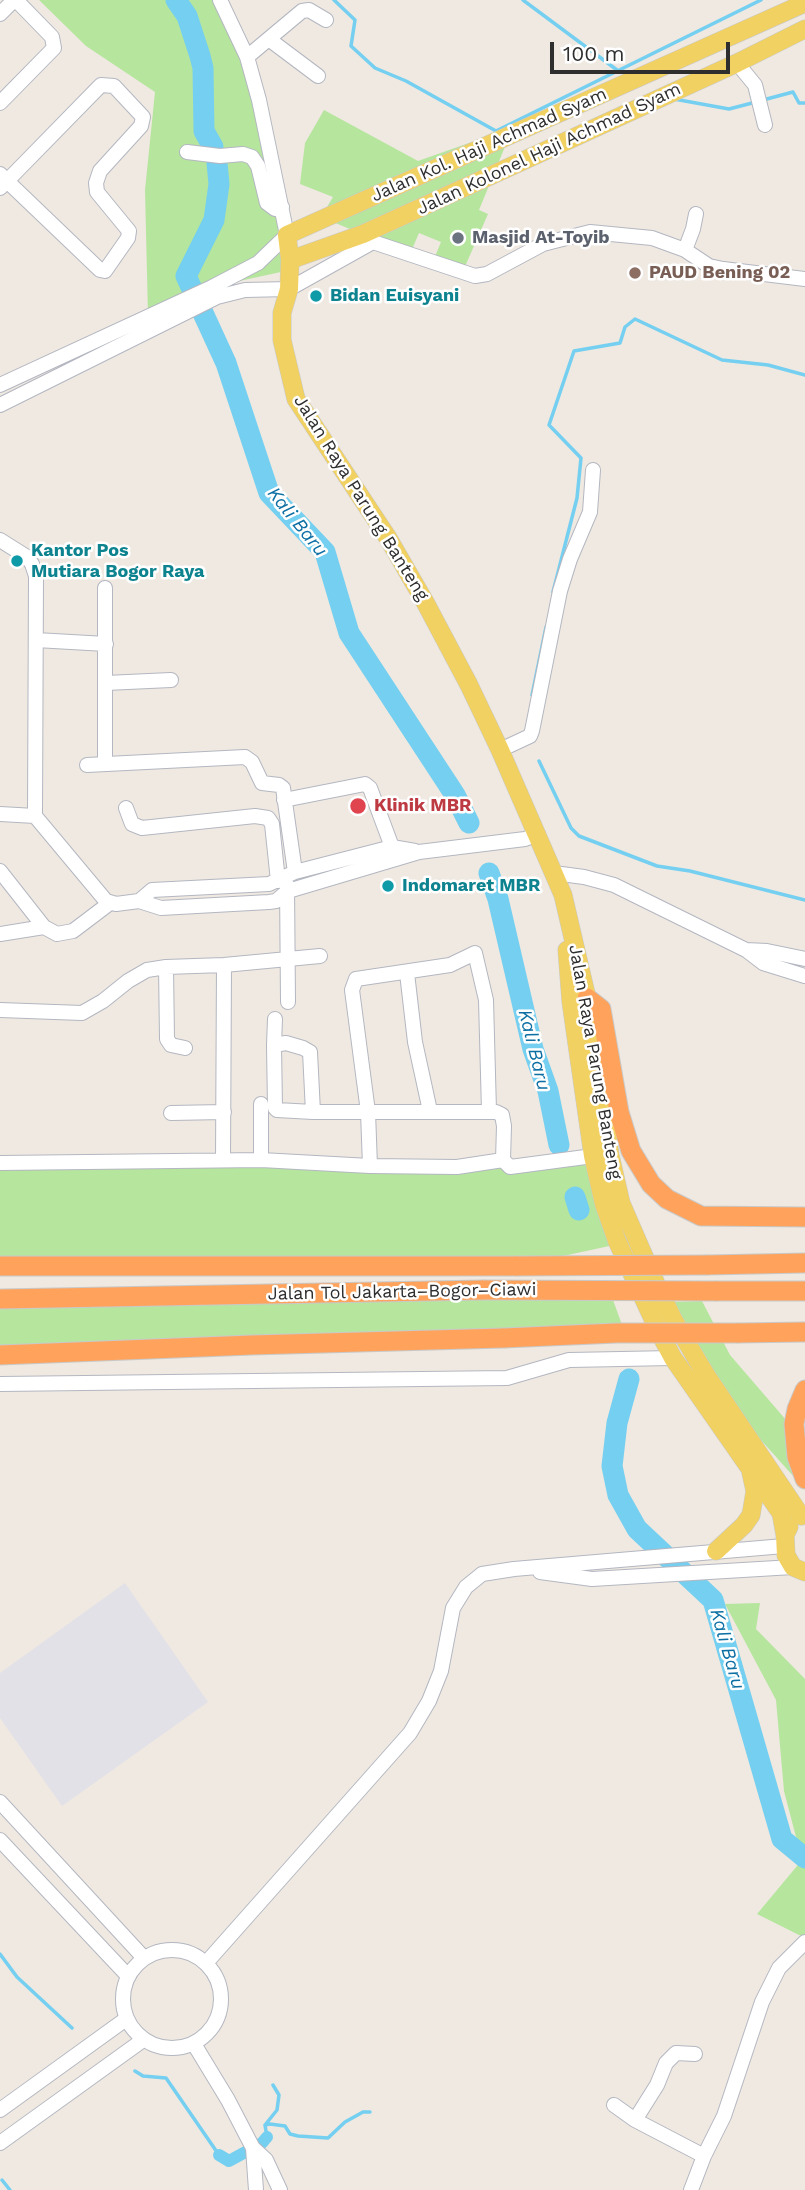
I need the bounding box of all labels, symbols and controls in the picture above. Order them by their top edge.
scale bar [553,28,733,72]
text: 100 m [563,41,625,66]
street label: Jalan Kolonel Haji Achmad Syam [414,78,684,220]
street label: Jalan Kol. Haji Achmad Syam [368,83,610,207]
place label: Masjid At-Toyib [472,227,609,249]
marker: Masjid At-Toyib [450,230,466,246]
place label: PAUD Bening 02 [649,262,790,284]
marker: PAUD Bening 02 [627,265,643,281]
place label: Bidan Euisyani [330,285,459,307]
marker: Bidan Euisyani [308,288,324,304]
street label: Jalan Raya Parung Banteng [289,391,433,605]
water label: Kali Baru [262,483,332,561]
place label: Kantor Pos Mutiara Bogor Raya [31,540,205,582]
marker: Kantor Pos Mutiara Bogor Raya [9,553,25,569]
place label: Klinik MBR [374,795,471,817]
marker: Klinik MBR [348,796,368,816]
place label: Indomaret MBR [402,875,540,897]
marker: Indomaret MBR [380,878,396,894]
street label: Jalan Raya Parung Banteng [564,943,626,1181]
water label: Kali Baru [513,1007,555,1093]
street label: Jalan Tol Jakarta–Bogor–Ciawi [267,1279,537,1305]
water label: Kali Baru [705,1606,749,1692]

